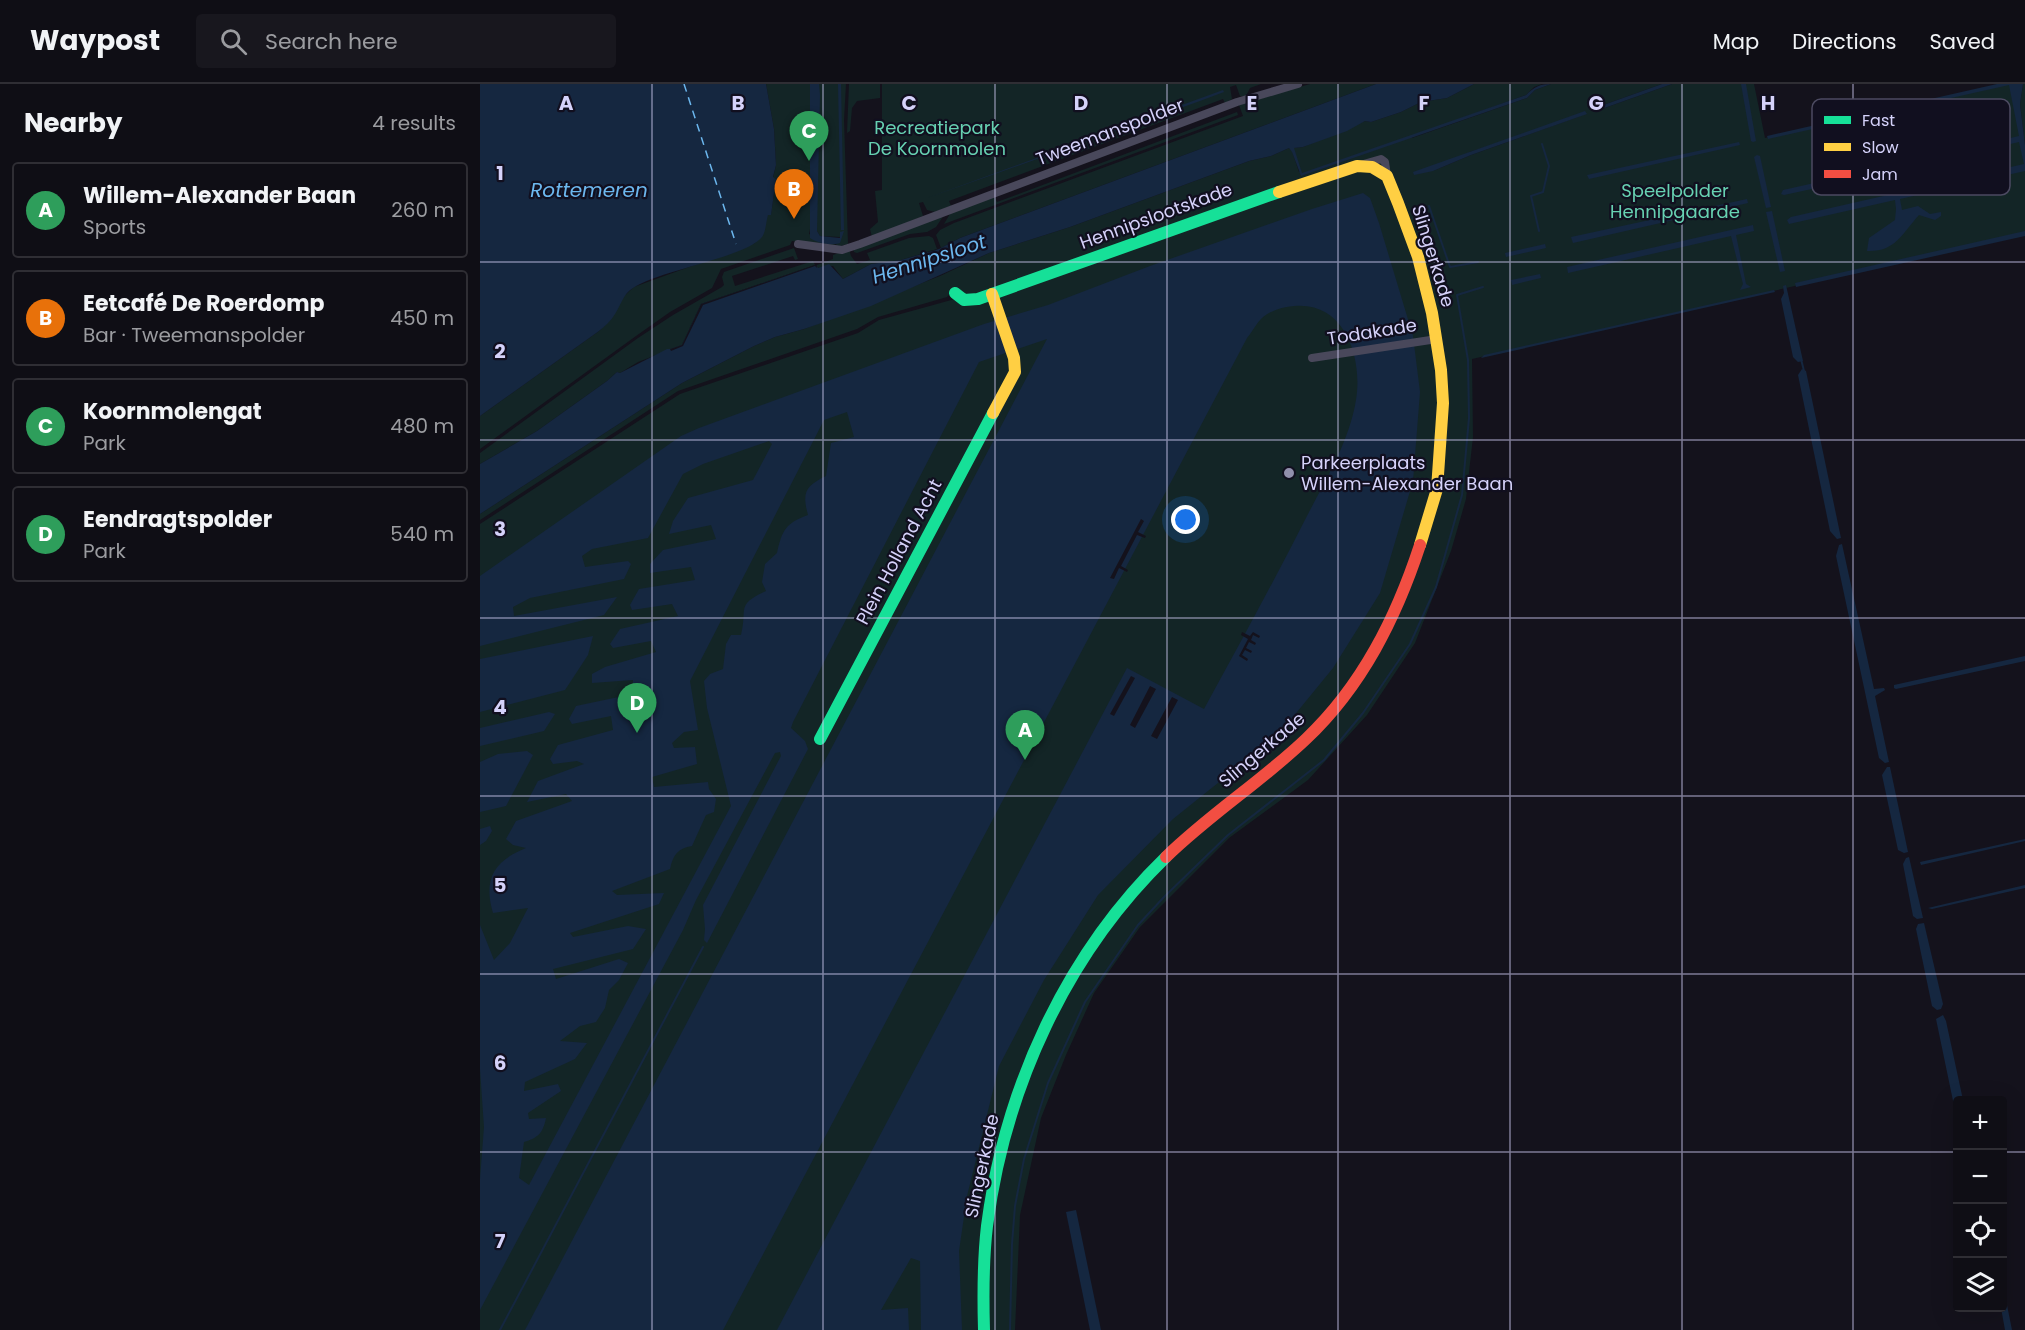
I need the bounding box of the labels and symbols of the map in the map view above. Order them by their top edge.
text: A [559,89,574,117]
text: B [731,89,745,117]
text: C [901,89,917,117]
text: D [1074,89,1088,117]
text: E [1247,89,1257,117]
text: F [1419,89,1430,117]
text: G [1588,89,1604,117]
text: H [1761,89,1775,117]
street label: Tweemanspolder [1032,92,1188,171]
legend [1812,99,2010,195]
text: Fast [1862,109,1895,132]
pin: C [790,112,828,161]
park label: Recreatiepark De Koornmolen [868,115,1006,161]
text: Slow [1862,136,1899,159]
text: 1 [496,159,504,187]
text: Jam [1862,163,1898,186]
pin: B [774,170,814,219]
water label: Rottemeren [530,176,648,204]
street label: Hennipslootskade [1076,176,1236,255]
park label: Speelpolder Hennipgaarde [1610,178,1740,224]
street label: Slingerkade [1406,202,1461,310]
water label: Hennipsloot [868,227,990,291]
street label: Todakade [1325,312,1419,351]
text: 2 [494,337,506,365]
place label: Parkeerplaats Willem-Alexander Baan [1301,450,1513,496]
marker: Parkeerplaats Willem-Alexander Baan [1282,466,1296,480]
street label: Plein Holland Acht [850,475,947,629]
your location [1171,505,1200,534]
text: 3 [494,515,506,543]
pin: D [618,684,656,733]
text: 4 [493,693,507,721]
street label: Slingerkade [1213,706,1310,793]
pin: A [1006,710,1044,760]
text: 5 [494,871,507,899]
text: 6 [494,1049,506,1077]
street label: Slingerkade [958,1112,1005,1220]
text: 7 [495,1227,506,1255]

